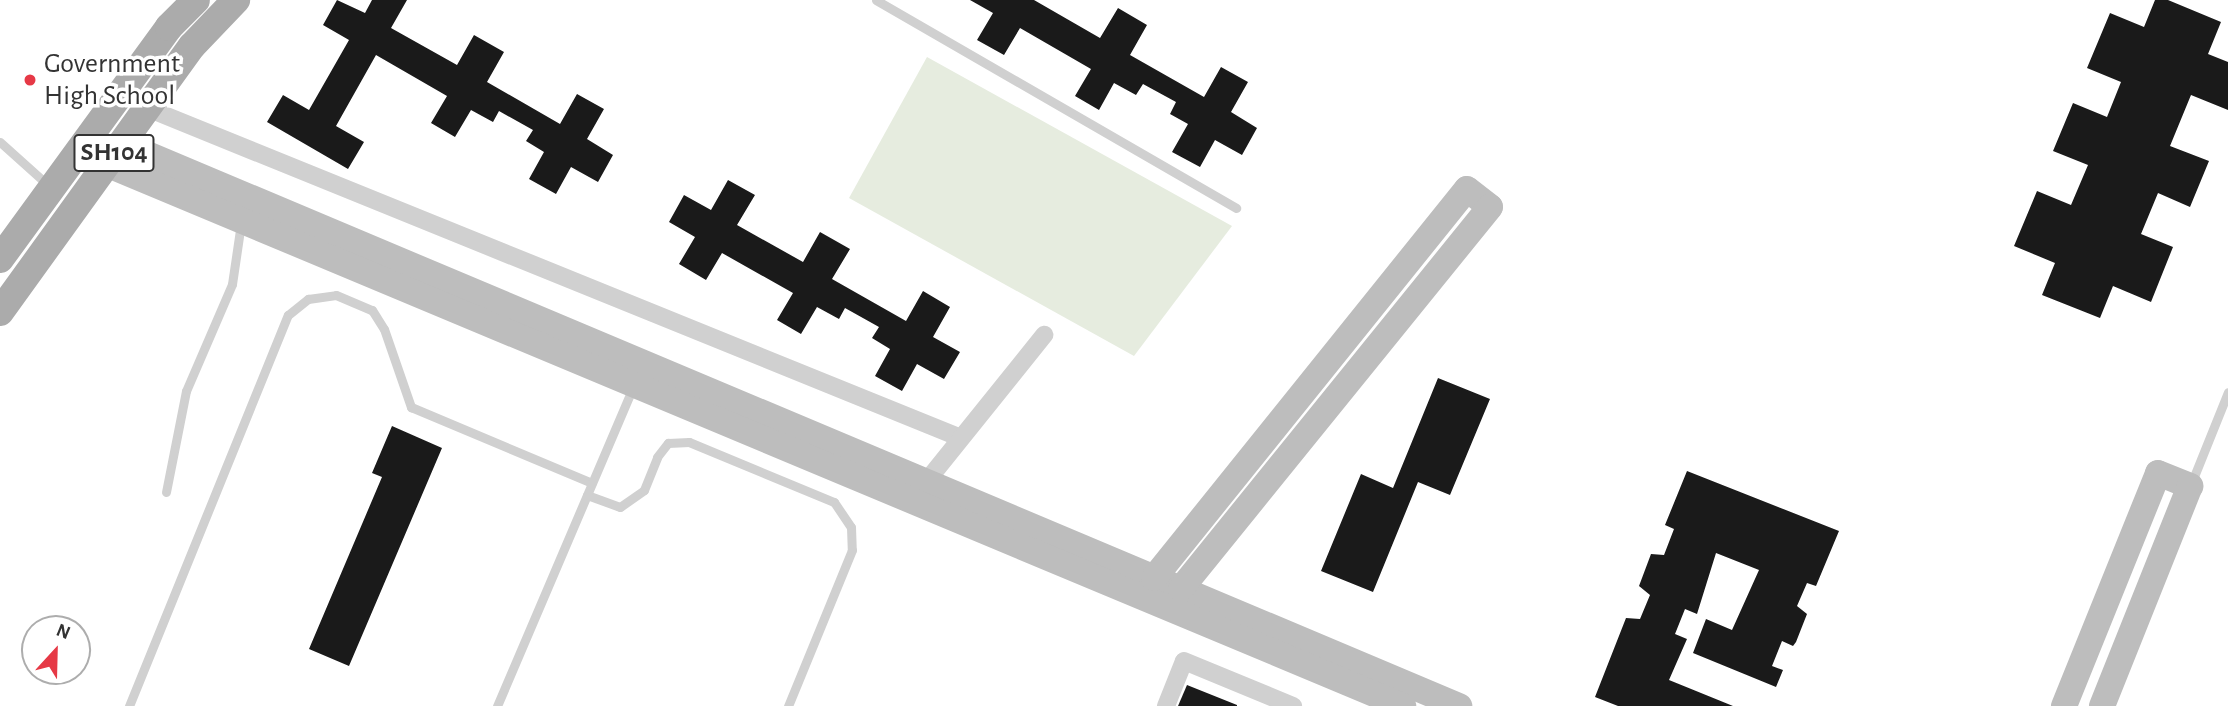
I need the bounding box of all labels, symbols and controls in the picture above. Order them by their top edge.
place label: Government High School [44,47,180,113]
marker: Government High School [22,72,38,88]
road number: SH104 [72,130,156,176]
north arrow [21,615,91,685]
text: N [54,621,73,643]

